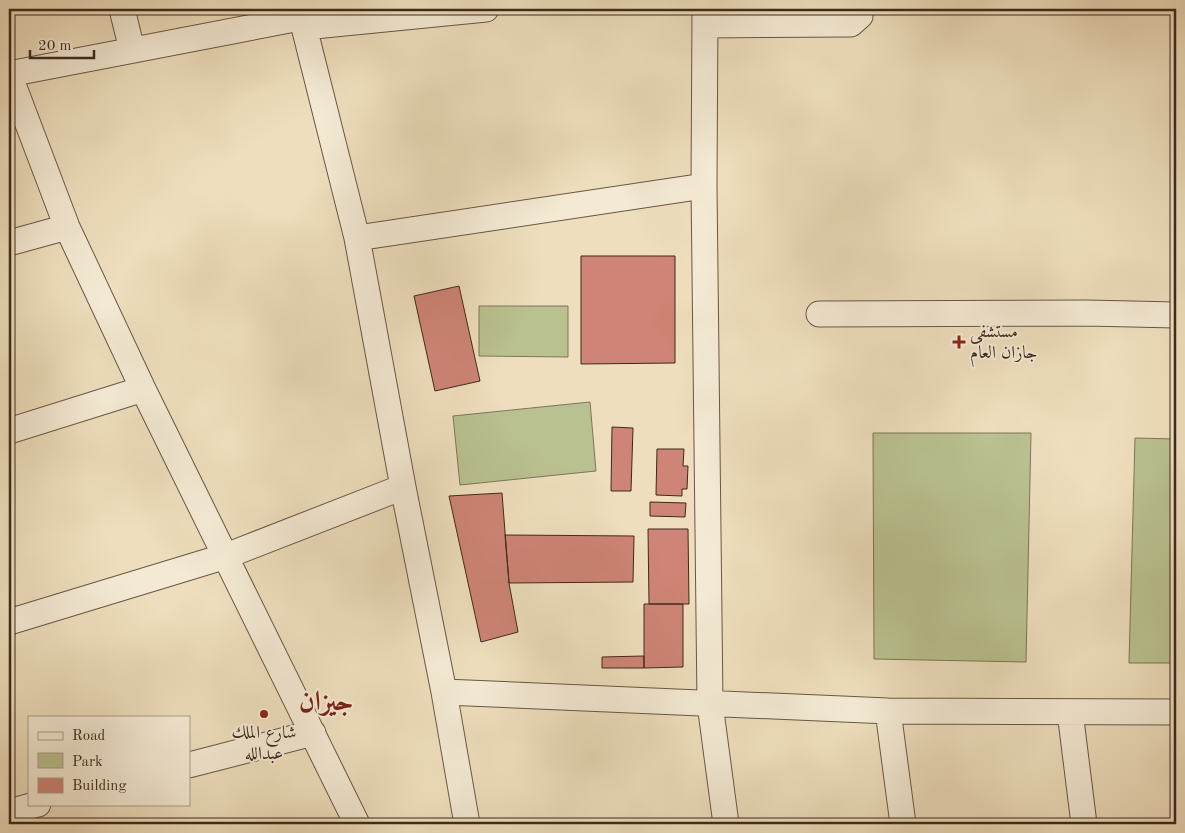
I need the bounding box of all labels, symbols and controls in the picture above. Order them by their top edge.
scale bar [30,28,94,60]
text: 20 m [38,39,72,54]
place label: مستشفى جازان العام [970,323,1037,368]
marker: مستشفى جازان العام [952,335,966,349]
district label: جيزان [299,689,353,717]
marker: شارع الملك عبدالله [258,708,270,720]
legend [28,716,190,806]
place label: شارع الملك عبدالله [232,724,296,764]
text: Road [72,729,106,744]
text: Park [72,755,103,770]
text: Building [72,779,127,794]

